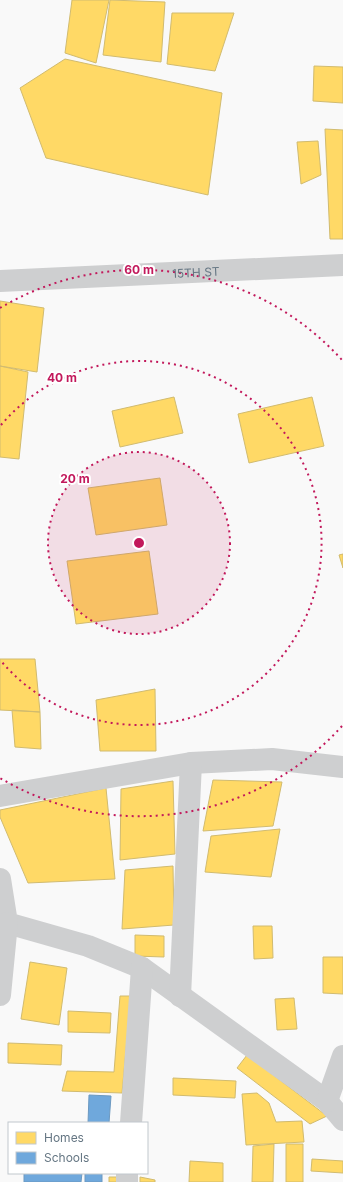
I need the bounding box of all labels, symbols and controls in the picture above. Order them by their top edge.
text: 60 m [124,262,154,277]
street label: 15TH ST [172,263,220,280]
text: 40 m [47,370,77,385]
text: 20 m [60,471,90,486]
centre of rings [132,536,146,550]
legend [8,1122,148,1174]
text: Homes [44,1130,84,1145]
text: Schools [44,1150,89,1165]

